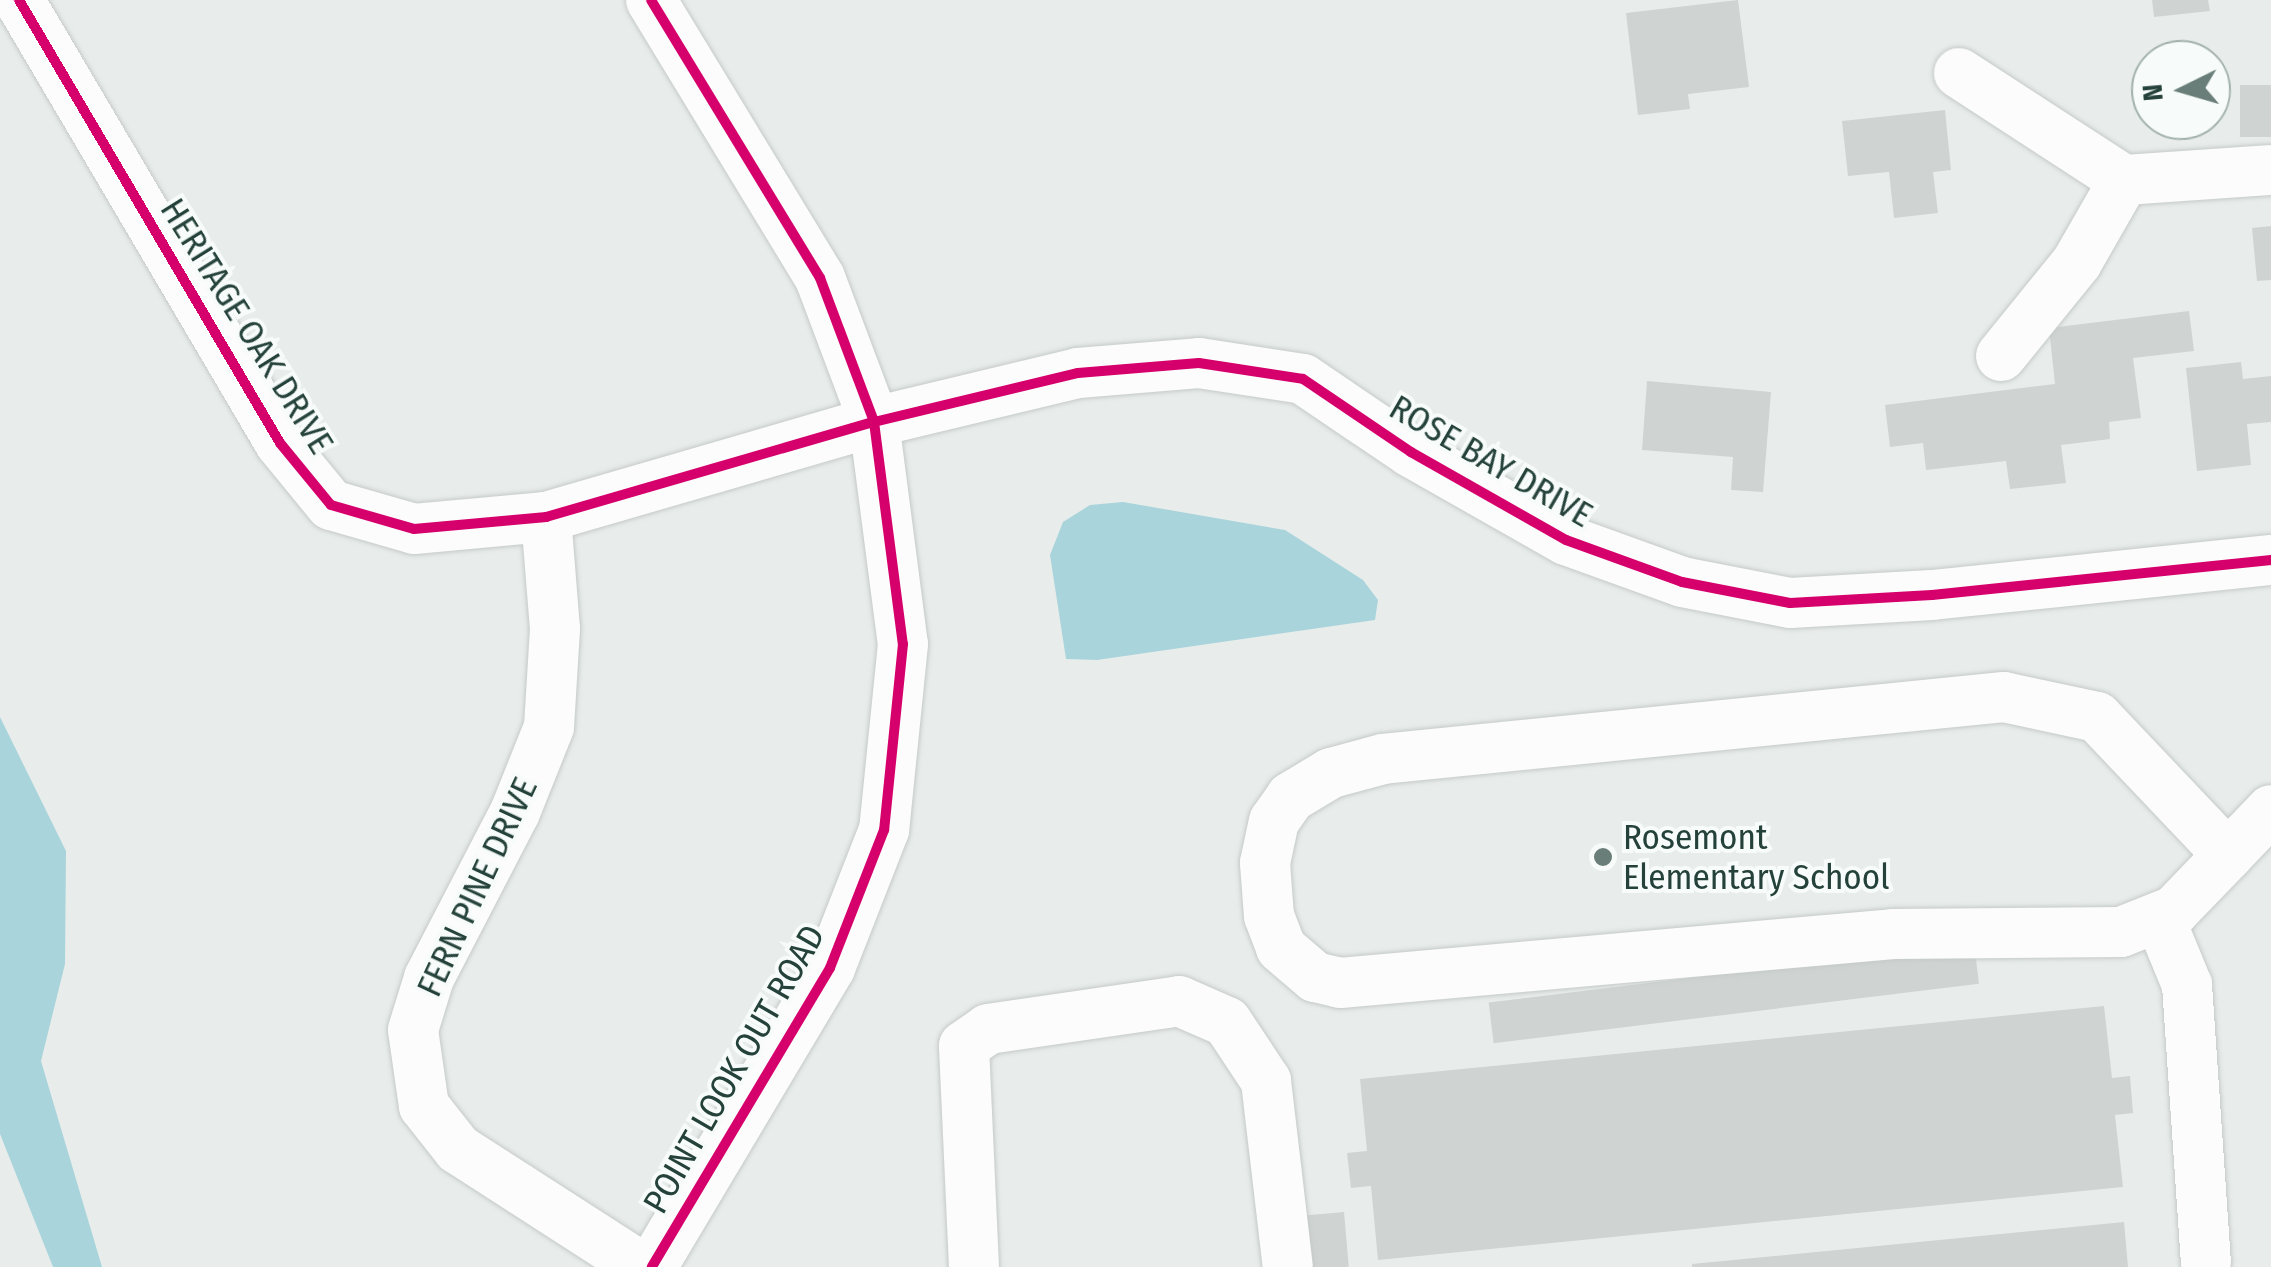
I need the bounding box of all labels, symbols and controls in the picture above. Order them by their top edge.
north arrow [2131,40,2231,140]
text: N [2135,83,2170,102]
street label: HERITAGE OAK DRIVE [152,191,342,461]
street label: ROSE BAY DRIVE [1382,386,1600,536]
street label: FERN PINE DRIVE [408,771,546,1003]
place label: Rosemont Elementary School [1623,816,1889,898]
marker: Rosemont Elementary School [1592,846,1614,868]
street label: POINT LOOK OUT ROAD [634,917,834,1221]

